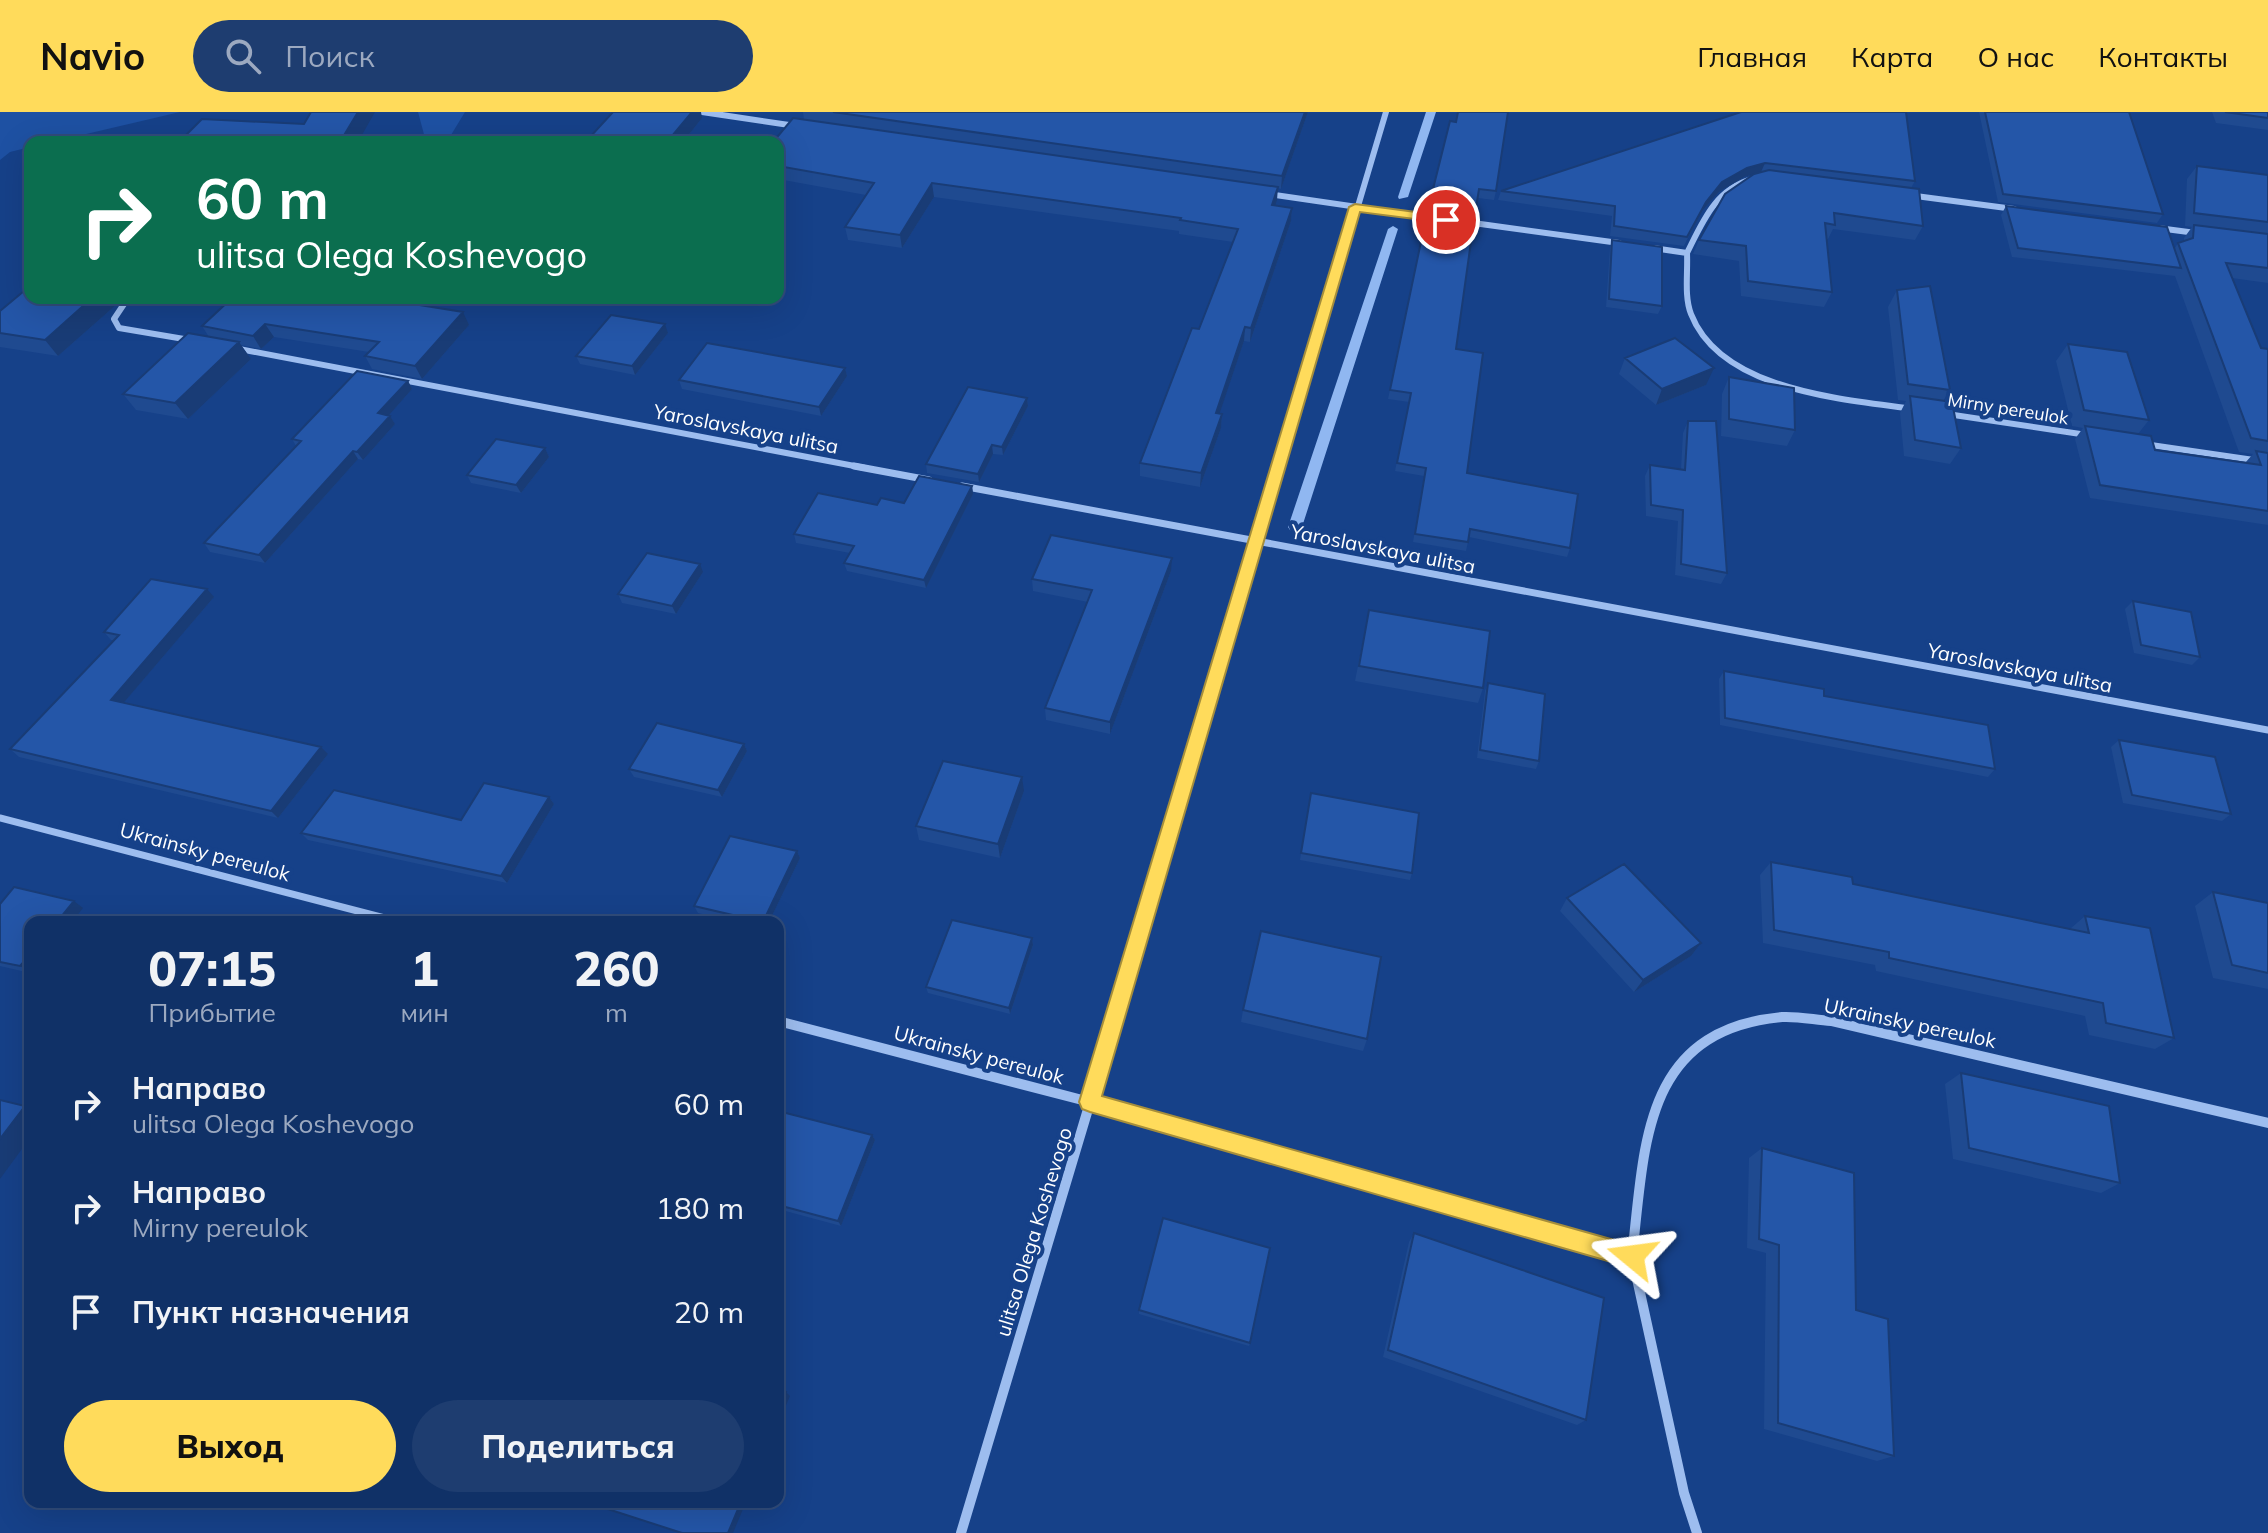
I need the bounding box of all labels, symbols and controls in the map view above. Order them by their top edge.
search box [193,20,753,92]
text: Navio [40,32,145,80]
icon: search [221,34,265,78]
text: Поиск [285,37,375,75]
text: Главная [1697,39,1807,74]
text: Карта [1851,39,1933,74]
text: О нас [1977,39,2054,74]
text: Контакты [2098,39,2228,74]
text: 60 m [196,163,329,233]
icon: right [64,168,168,272]
pin [1412,186,1480,254]
icon: arrive [1424,198,1468,242]
text: ulitsa Olega Koshevogo [196,232,587,277]
street label: Mirny pereulok [1946,388,2071,430]
street label: Yaroslavskaya ulitsa [651,398,841,459]
street label: Yaroslavskaya ulitsa [1288,518,1478,579]
street label: Yaroslavskaya ulitsa [1925,637,2115,698]
street label: Ukrainsky pereulok [117,817,294,886]
text: 07:15 [148,938,276,998]
text: 1 [410,938,439,998]
text: 260 [573,938,660,998]
street label: Ukrainsky pereulok [1822,992,1999,1053]
text: Прибытие [148,996,276,1029]
text: мин [400,996,449,1029]
text: m [605,996,628,1029]
street label: Ukrainsky pereulok [891,1020,1068,1089]
text: Направо [132,1069,266,1107]
icon: right [64,1082,108,1126]
text: 60 m [674,1085,744,1123]
text: ulitsa Olega Koshevogo [132,1107,414,1140]
street label: ulitsa Olega Koshevogo [990,1124,1077,1339]
text: Направо [132,1173,266,1211]
icon: right [64,1186,108,1230]
text: 180 m [656,1189,744,1227]
text: Mirny pereulok [132,1211,308,1244]
position arrow [1590,1214,1674,1298]
icon: arrive [64,1290,108,1334]
text: Пункт назначения [132,1293,410,1331]
text: 20 m [674,1293,744,1331]
button: Выход [64,1400,396,1492]
button: Поделиться [412,1400,744,1492]

